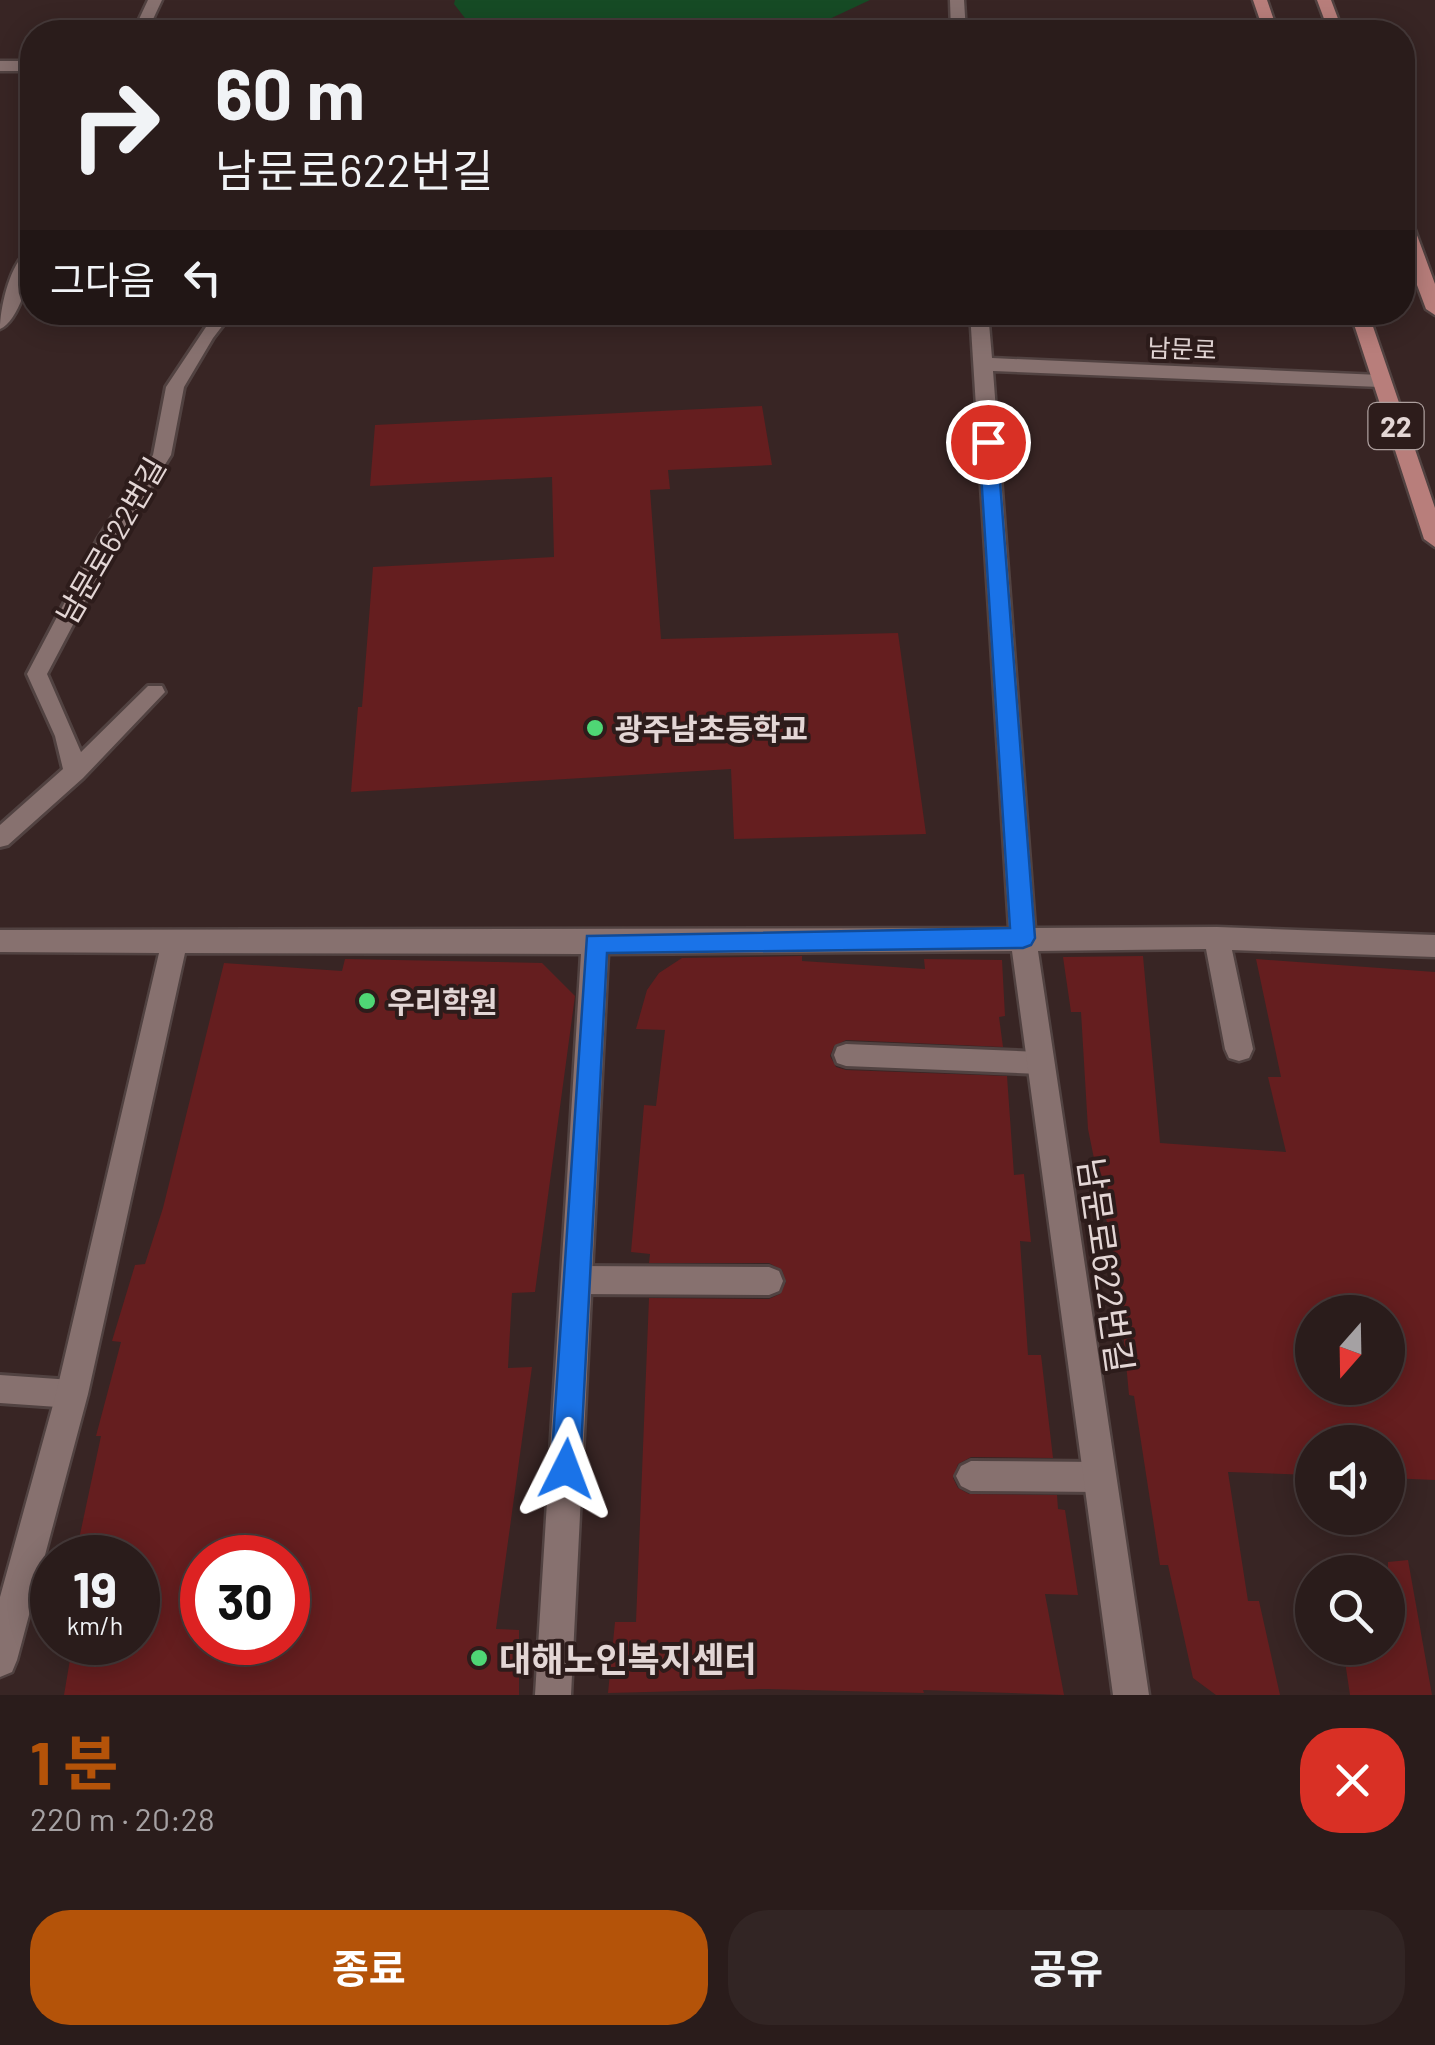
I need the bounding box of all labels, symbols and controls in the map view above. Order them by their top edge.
text: 60 m [215,50,365,134]
icon: right [50,60,180,190]
text: 남문로622번길 [215,142,493,196]
icon: left [175,250,230,305]
text: 그다음 [50,256,155,302]
street label: 남문로 [1147,332,1217,364]
pin [946,400,1031,485]
road number: 22 [1368,403,1424,449]
icon: arrive [961,415,1016,470]
street label: 남문로622번길 [48,451,172,629]
place label: 광주남초등학교 [615,710,808,746]
marker: 광주남초등학교 [584,717,606,739]
place label: 우리학원 [387,983,497,1019]
marker: 우리학원 [356,990,378,1012]
street label: 남문로622번길 [1071,1155,1143,1375]
north arrow [1295,1295,1405,1405]
map controls [1295,1295,1405,1665]
position arrow [514,1417,618,1521]
button: sound [1295,1425,1405,1535]
speed limit sign: 30 [180,1535,310,1665]
button: search [1295,1555,1405,1665]
text: 19 [73,1558,117,1618]
text: km/h [67,1610,123,1640]
place label: 대해노인복지센터 [499,1637,757,1679]
marker: 대해노인복지센터 [468,1647,490,1669]
text: 1 분 [30,1725,118,1797]
button: close [1300,1728,1405,1833]
text: 220 m · 20:28 [30,1799,215,1837]
button: 종료 [30,1910,708,2025]
button: 공유 [728,1910,1405,2025]

